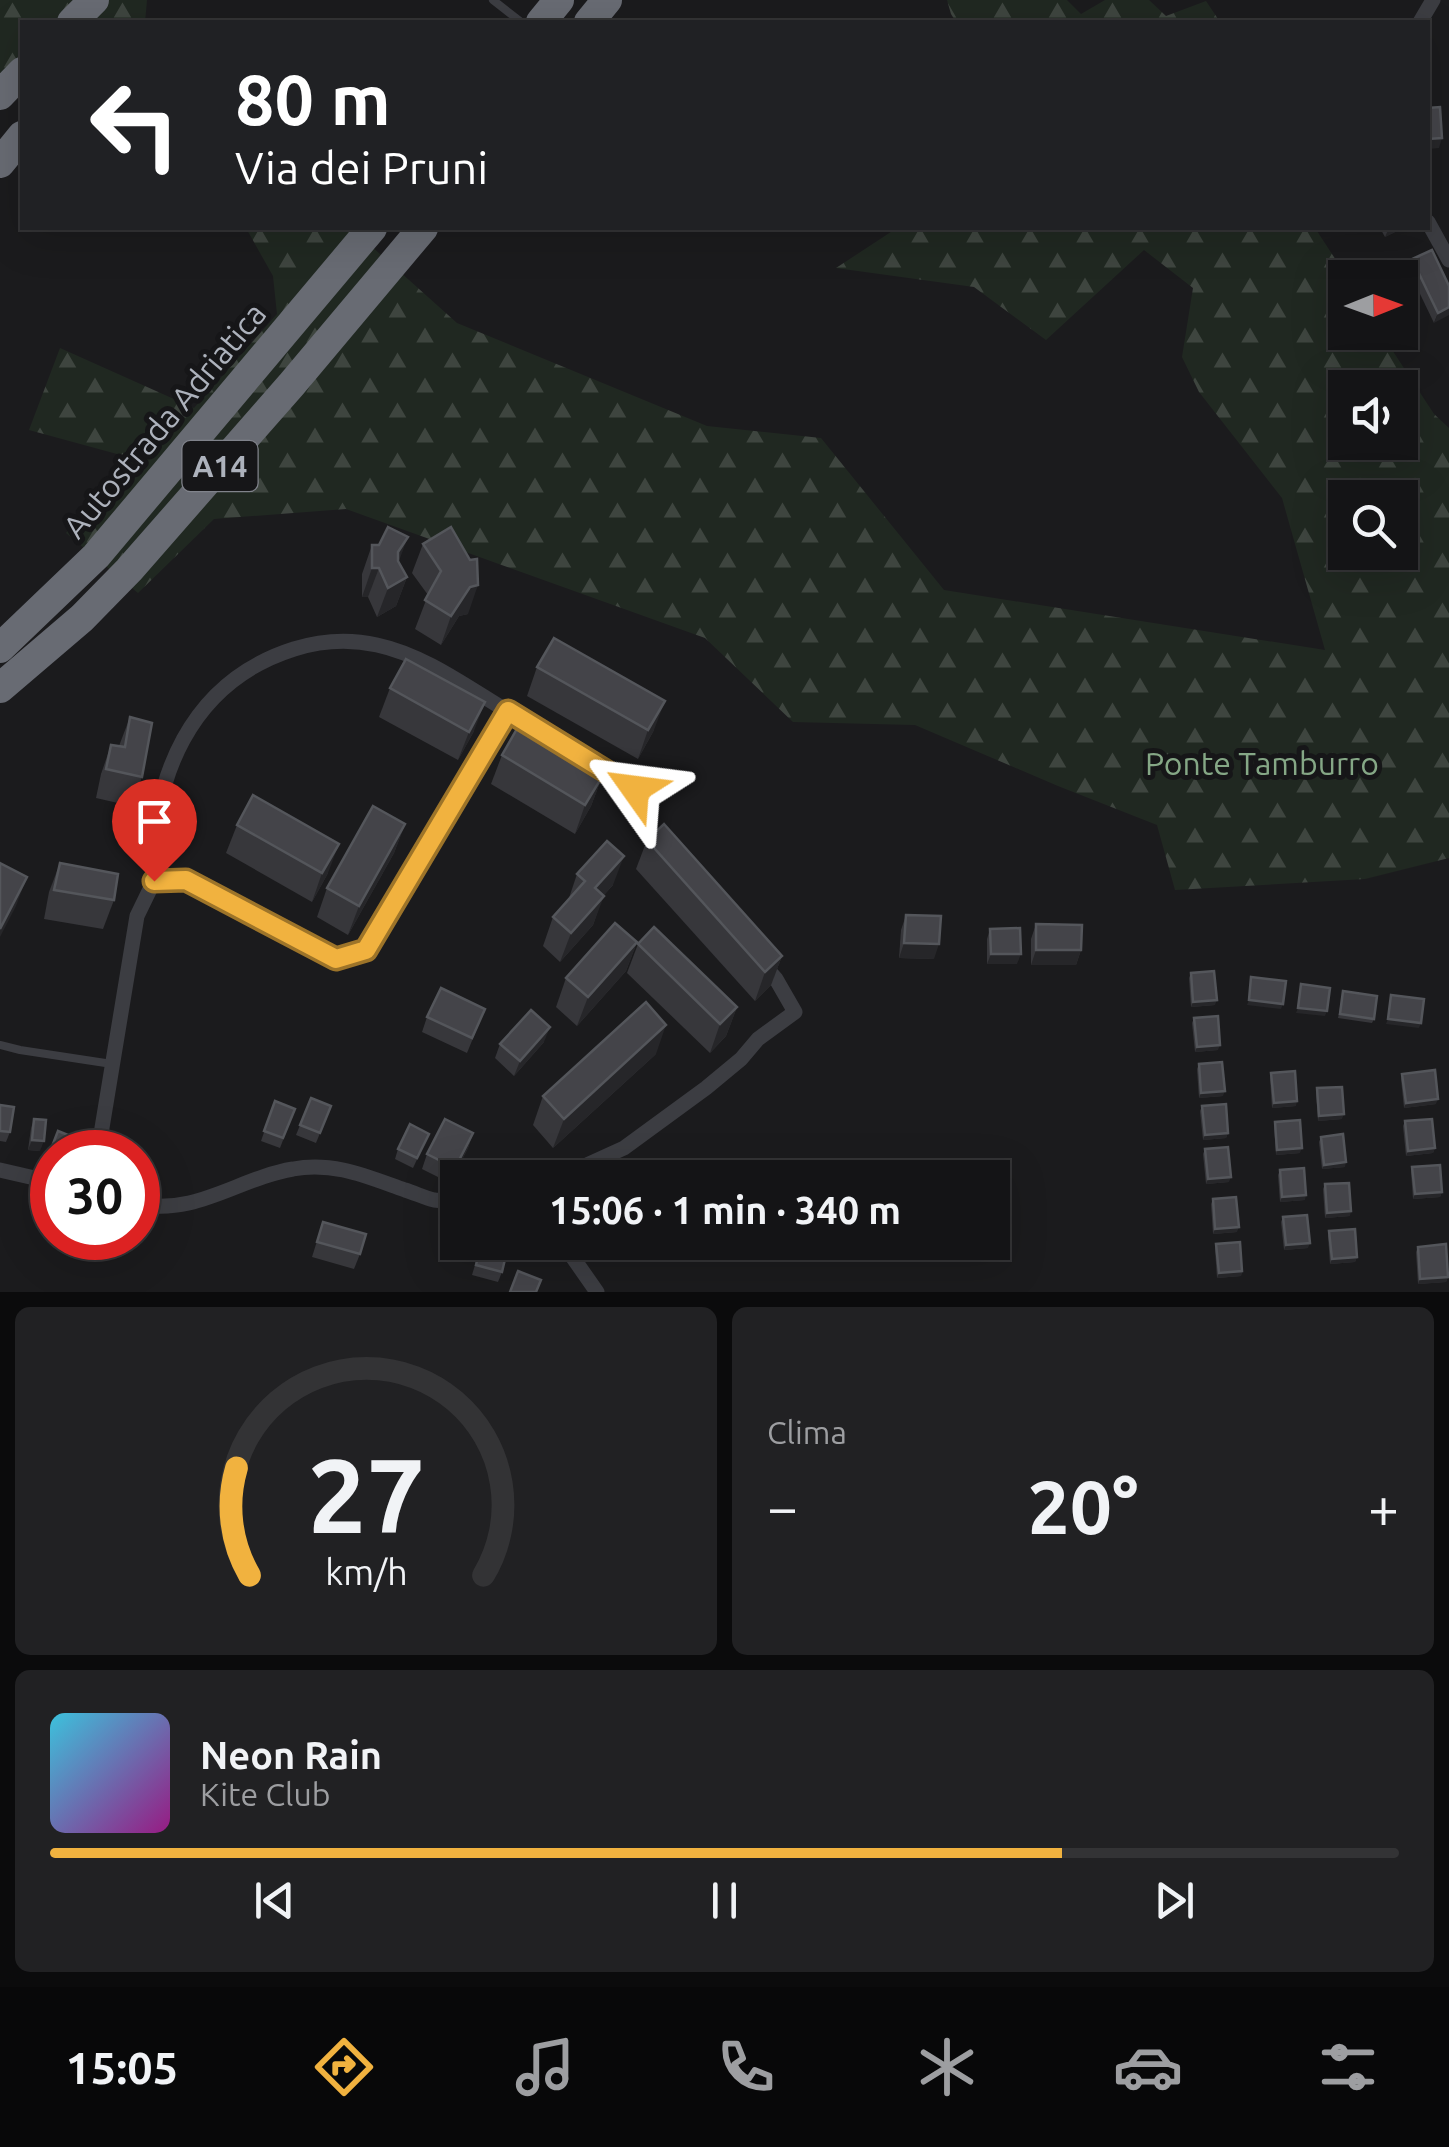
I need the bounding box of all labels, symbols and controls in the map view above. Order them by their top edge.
icon: left [70,60,200,190]
text: 80 m [235,60,391,138]
text: Via dei Pruni [235,142,488,193]
north arrow [1328,260,1418,350]
map controls [1328,260,1418,570]
street label: Autostrada Adriatica [55,295,273,545]
button: sound [1328,370,1418,460]
road number: A14 [182,441,258,491]
button: search [1328,480,1418,570]
position arrow [583,737,687,841]
park label: Ponte Tamburro [1145,745,1379,781]
pin [112,779,197,882]
icon: arrive [127,794,182,849]
speed limit sign: 30 [30,1130,160,1260]
text: 15:06 · 1 min · 340 m [549,1189,901,1231]
text: Clima [767,1414,847,1450]
text: 27 [307,1436,425,1553]
text: 20° [1027,1464,1139,1548]
text: − [767,1476,798,1537]
text: + [1368,1476,1399,1537]
text: km/h [325,1552,407,1592]
text: Neon Rain [200,1734,382,1776]
text: Kite Club [200,1776,330,1812]
icon: previous [247,1873,302,1928]
icon: pause [697,1873,752,1928]
icon: next [1147,1873,1202,1928]
icon: directions [309,2032,379,2102]
icon: music [510,2032,580,2102]
icon: phone [711,2032,781,2102]
icon: climate [912,2032,982,2102]
icon: car [1113,2032,1183,2102]
icon: filters [1313,2032,1383,2102]
text: 15:05 [65,2042,178,2093]

